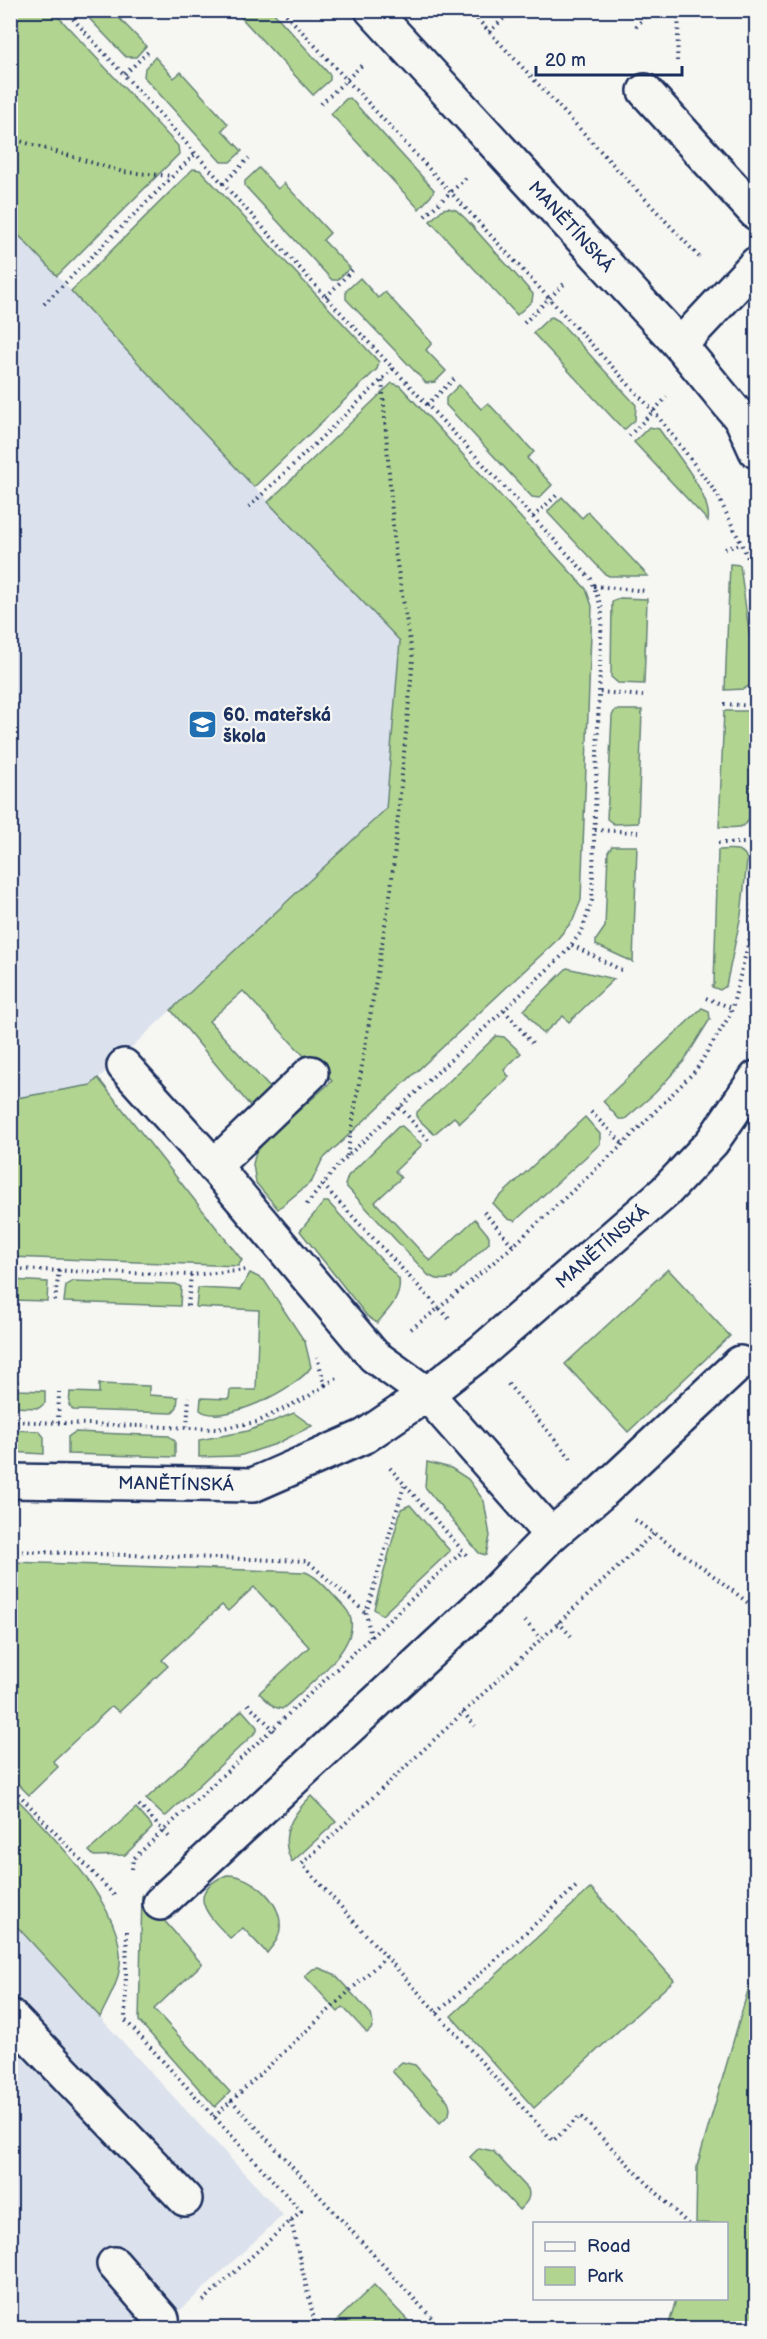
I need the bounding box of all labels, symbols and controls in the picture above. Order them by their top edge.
scale bar [536,39,682,77]
text: 20 m [545,50,586,71]
street label: MANĚTÍNSKÁ [524,177,620,277]
place label: 60. mateřská škola [223,705,331,747]
school or university icon: 60. mateřská škola [186,709,218,741]
street label: MANĚTÍNSKÁ [552,1199,653,1293]
street label: MANĚTÍNSKÁ [118,1471,235,1495]
legend [533,2222,728,2300]
text: Road [587,2236,631,2257]
text: Park [587,2266,623,2287]

